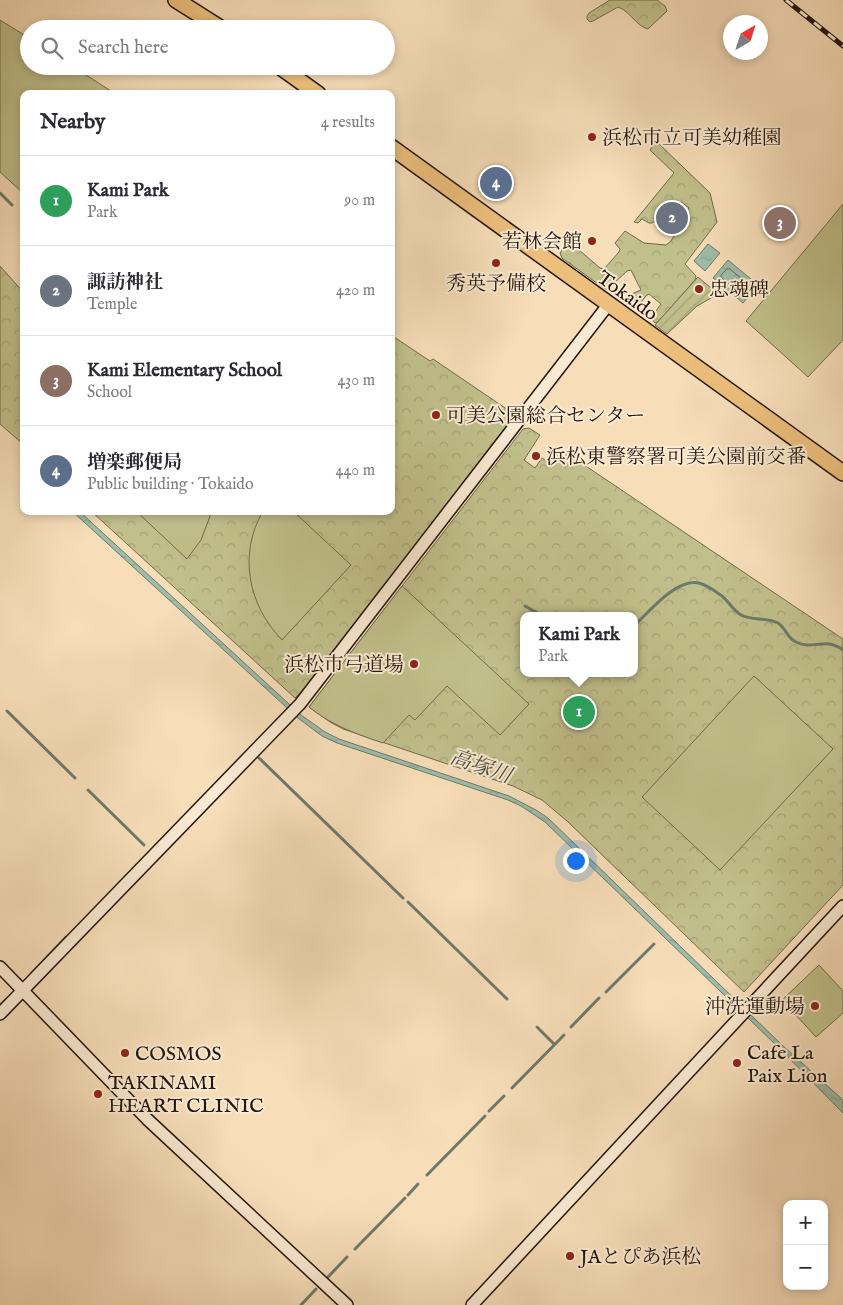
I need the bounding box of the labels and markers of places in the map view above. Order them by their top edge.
place label: 浜松市立可美幼稚園 [602,126,782,151]
marker: 浜松市立可美幼稚園 [586,131,598,143]
pin: 4 [480,164,512,202]
pin: 2 [656,199,688,237]
pin: 3 [764,204,796,242]
place label: 若林会館 [502,230,582,255]
marker: 若林会館 [586,235,598,247]
marker: 秀英予備校 [490,257,502,269]
place label: 秀英予備校 [446,272,546,297]
place label: 忠魂碑 [709,278,769,303]
marker: 忠魂碑 [693,283,705,295]
place label: 可美公園総合センター [446,404,645,429]
marker: 可美公園総合センター [430,409,442,421]
place label: 浜松東警察署可美公園前交番 [546,445,806,470]
marker: 浜松東警察署可美公園前交番 [530,450,542,462]
place label: 浜松市弓道場 [284,653,404,678]
marker: 浜松市弓道場 [408,658,420,670]
pin: 1 [563,693,595,731]
place label: 沖洗運動場 [705,995,805,1020]
marker: 沖洗運動場 [809,1000,821,1012]
place label: Cafe La Paix Lion [747,1041,828,1089]
place label: COSMOS [135,1042,222,1067]
marker: COSMOS [119,1047,131,1059]
marker: Cafe La Paix Lion [731,1057,743,1069]
place label: TAKINAMI HEART CLINIC [108,1071,263,1119]
marker: TAKINAMI HEART CLINIC [92,1088,104,1100]
place label: JAとぴあ浜松 [578,1245,701,1270]
marker: JAとぴあ浜松 [564,1250,576,1262]

